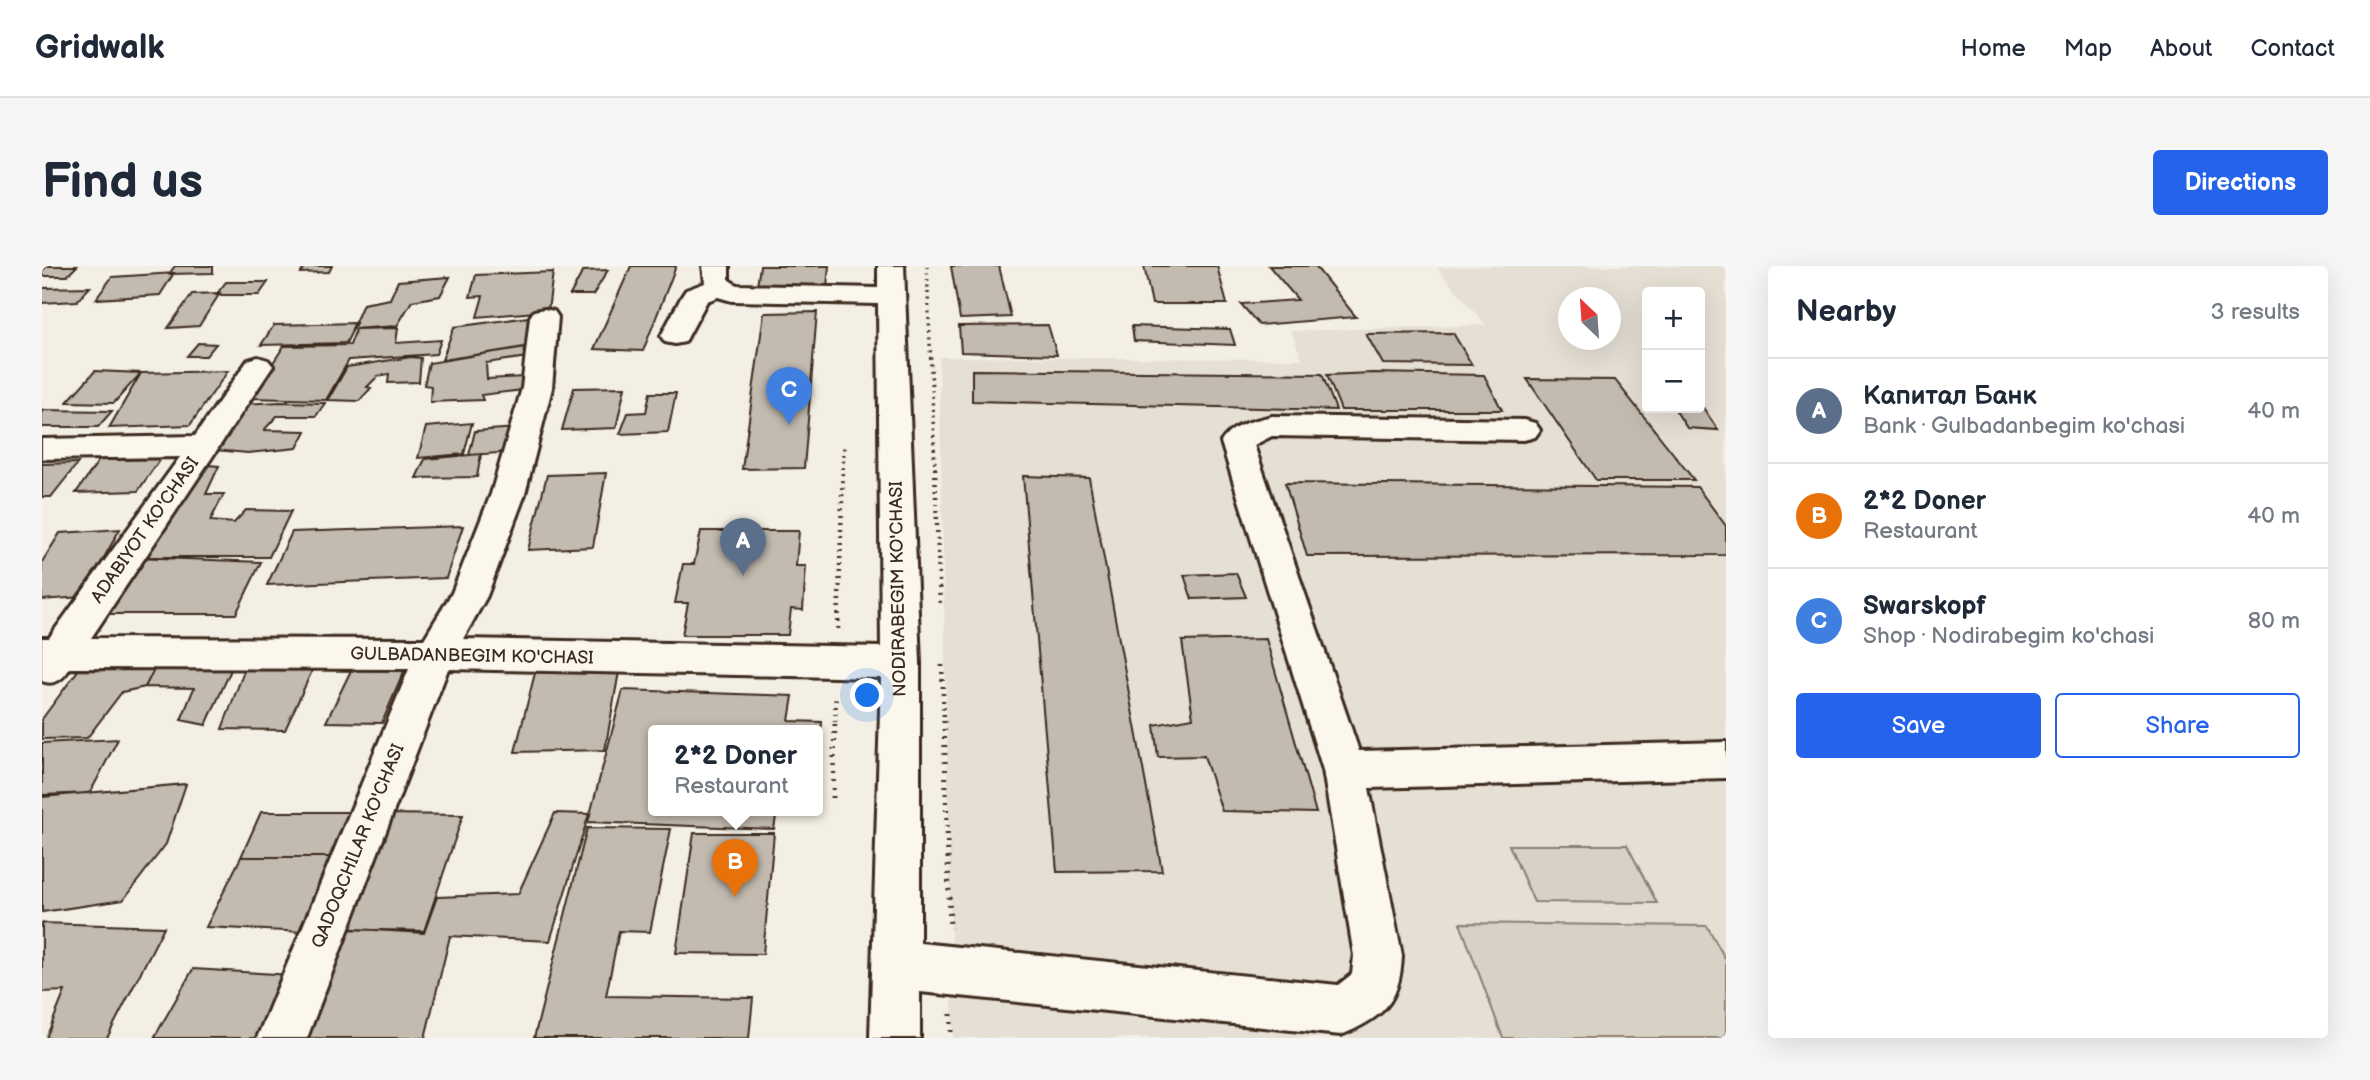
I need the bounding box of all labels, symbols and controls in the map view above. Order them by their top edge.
text: Gridwalk [35,28,165,68]
text: Home [1961,34,2026,63]
text: Map [2064,34,2112,63]
text: About [2150,34,2212,63]
text: Contact [2250,34,2335,63]
button: Directions [2153,150,2328,215]
text: Find us [42,153,203,212]
north arrow [1558,287,1621,350]
map controls [1642,287,1705,413]
button: + [1642,287,1705,350]
text: Nearby [1796,294,1896,330]
text: 3 results [2211,298,2300,326]
button: − [1642,350,1705,413]
pin: C [766,367,812,425]
text: Капитал Банк [1863,381,2037,412]
text: A [1812,397,1826,425]
text: 40 m [2247,397,2300,425]
text: Bank · Gulbadanbegim ko'chasi [1863,412,2185,440]
street label: ADABIYOT KO'CHASI [87,453,203,607]
street label: NODIRABEGIM KO'CHASI [886,481,910,697]
text: 2*2 Doner [1863,486,1986,517]
text: B [1811,502,1827,530]
text: 40 m [2247,502,2300,530]
text: Restaurant [1863,517,1977,545]
pin: A [720,518,766,576]
text: Swarskopf [1863,591,1986,622]
text: C [1811,607,1827,635]
text: 80 m [2248,607,2300,635]
text: Shop · Nodirabegim ko'chasi [1863,622,2154,650]
street label: GULBADANBEGIM KO'CHASI [350,643,594,669]
your location [850,678,884,712]
button: Save [1796,693,2041,758]
button: Share [2055,693,2300,758]
popup [648,725,823,816]
street label: QADOQCHILAR KO'CHASI [307,741,409,951]
text: 2*2 Doner [674,741,797,772]
text: Restaurant [674,772,788,800]
pin: B [712,839,758,897]

